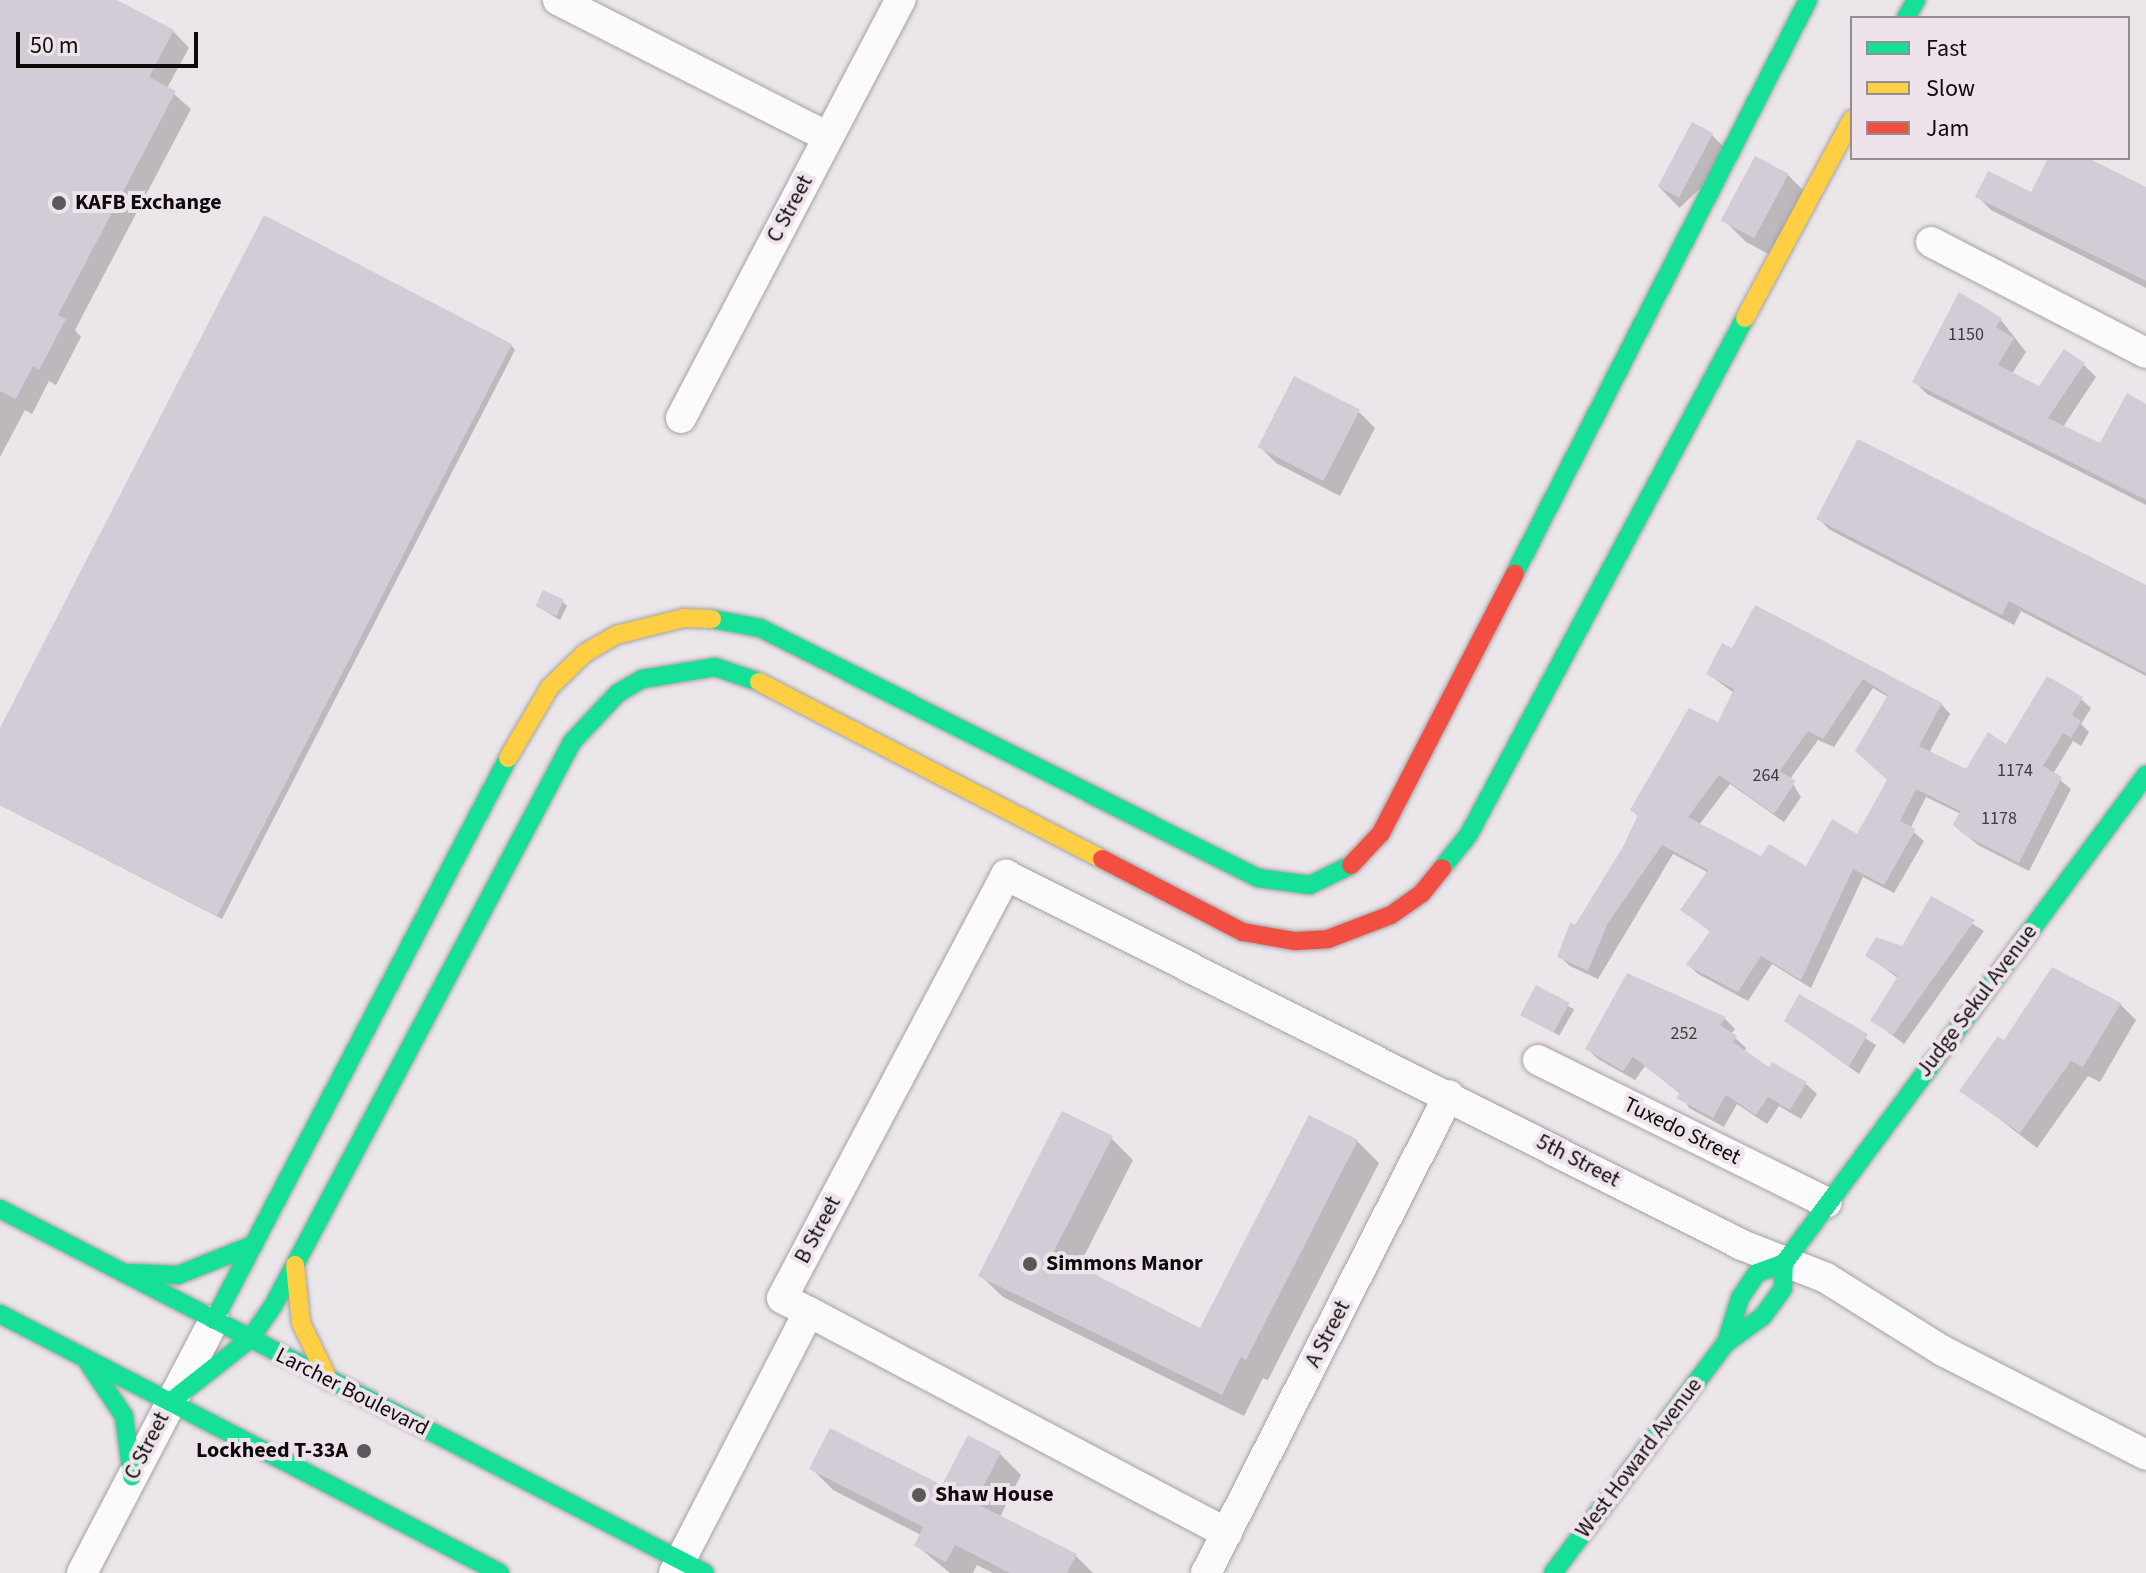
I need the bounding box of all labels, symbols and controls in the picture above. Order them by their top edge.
scale bar [20,16,202,66]
legend [1850,16,2130,160]
text: 50 m [30,28,79,63]
text: Fast [1926,31,1967,66]
text: Slow [1926,71,1975,106]
text: Jam [1926,111,1970,146]
street label: C Street [761,171,819,247]
place label: KAFB Exchange [75,190,222,216]
marker: KAFB Exchange [50,194,68,212]
house number: 1150 [1948,324,1984,346]
house number: 1174 [1997,760,2033,782]
house number: 264 [1753,765,1779,787]
house number: 1178 [1981,808,2017,830]
street label: Judge Sekul Avenue [1911,920,2043,1082]
house number: 252 [1671,1023,1697,1045]
street label: Tuxedo Street [1619,1091,1745,1171]
street label: 5th Street [1532,1129,1624,1193]
street label: B Street [789,1192,847,1268]
place label: Simmons Manor [1046,1251,1203,1277]
marker: Simmons Manor [1021,1255,1039,1273]
street label: A Street [1300,1296,1356,1372]
street label: Larcher Boulevard [271,1342,433,1442]
street label: West Howard Avenue [1570,1373,1708,1543]
street label: C Street [119,1408,175,1484]
place label: Lockheed T-33A [196,1438,348,1464]
marker: Lockheed T-33A [355,1442,373,1460]
place label: Shaw House [935,1482,1054,1508]
marker: Shaw House [910,1486,928,1504]

